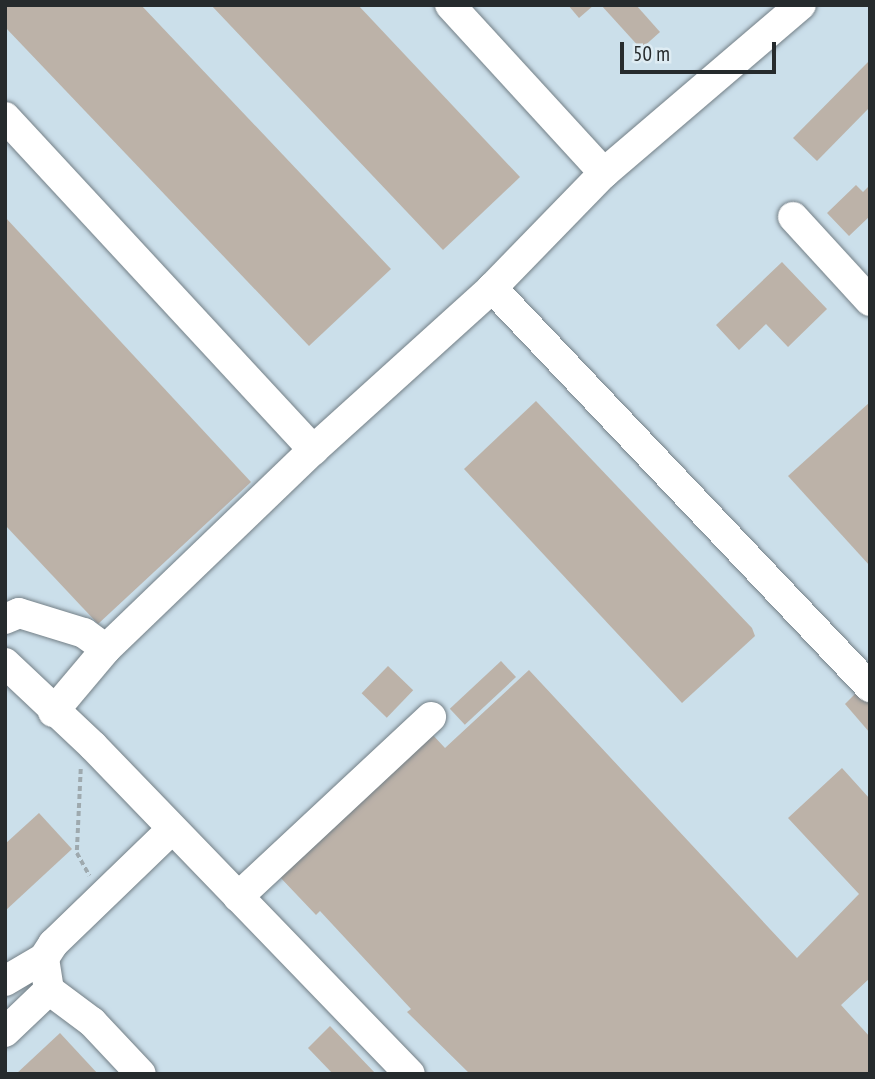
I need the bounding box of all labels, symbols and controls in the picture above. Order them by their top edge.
scale bar [623,28,779,72]
text: 50 m [633,40,670,67]

